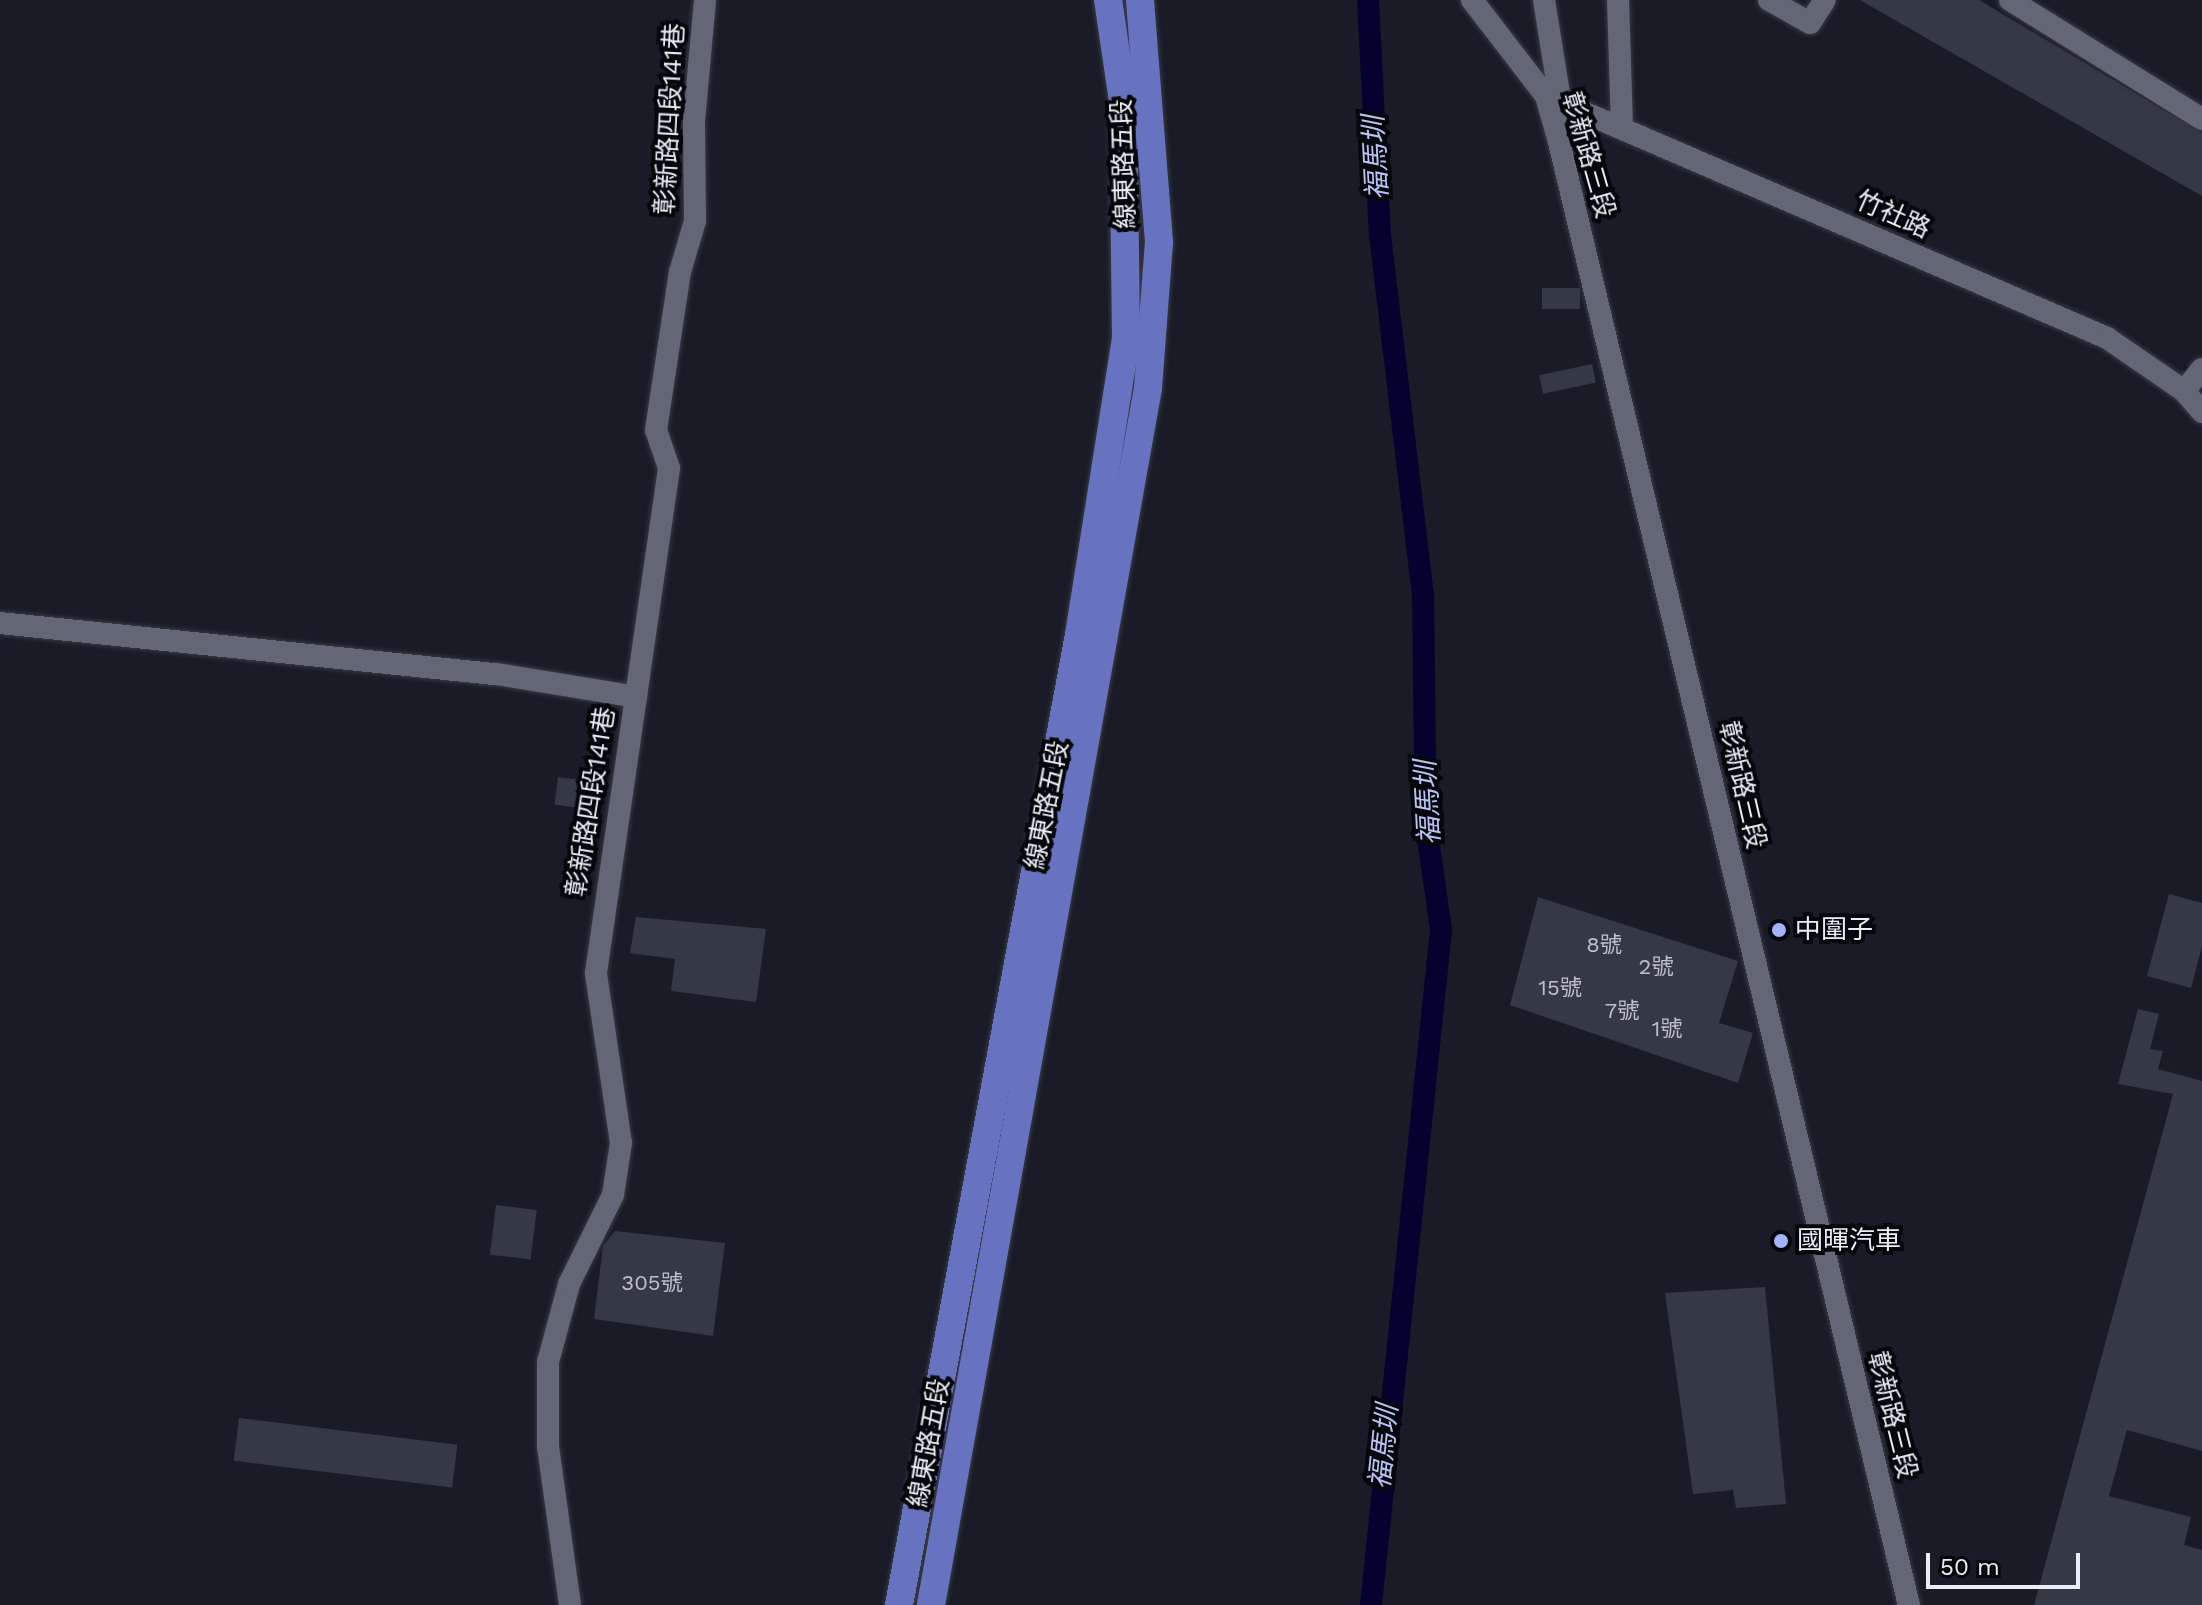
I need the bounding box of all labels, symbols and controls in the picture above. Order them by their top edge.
street label: 彰新路四段141巷 [649,22,691,216]
street label: 彰新路三段 [1555,88,1621,222]
street label: 線東路五段 [1106,98,1142,230]
water label: 福馬圳 [1357,115,1395,201]
street label: 竹社路 [1851,185,1935,245]
street label: 彰新路四段141巷 [561,705,621,899]
street label: 彰新路三段 [1712,718,1772,852]
street label: 線東路五段 [1019,738,1075,872]
water label: 福馬圳 [1409,760,1447,846]
place label: 中圍子 [1795,914,1873,946]
marker: 中圍子 [1770,921,1788,939]
house number: 8號 [1586,932,1622,958]
house number: 2號 [1639,954,1673,980]
house number: 15號 [1538,975,1582,1001]
house number: 7號 [1605,998,1639,1024]
house number: 1號 [1652,1016,1682,1042]
place label: 國暉汽車 [1797,1225,1901,1257]
marker: 國暉汽車 [1772,1232,1790,1250]
house number: 305號 [621,1270,683,1296]
street label: 彰新路三段 [1861,1348,1923,1482]
street label: 線東路五段 [902,1376,956,1510]
water label: 福馬圳 [1363,1403,1405,1491]
scale bar [1930,1537,2084,1587]
text: 50 m [1940,1553,2000,1581]

